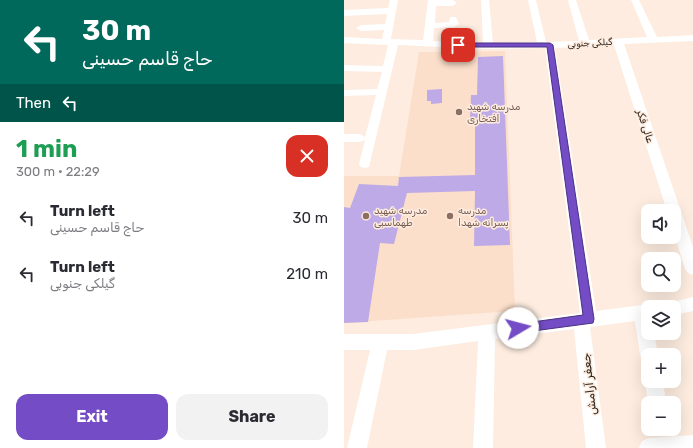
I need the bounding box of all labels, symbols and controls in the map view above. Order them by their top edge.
text: 30 m [82,14,151,47]
icon: left [16,16,68,68]
pin [441,28,475,62]
icon: arrive [447,34,469,56]
street label: گیلکی جنوبی [567,37,613,49]
text: حاج قاسم حسینی [82,48,213,70]
icon: left [59,92,81,114]
text: Then [16,94,51,112]
place label: مدرسه شهید افتخاری [467,101,521,125]
marker: مدرسه شهید افتخاری [454,107,464,117]
street label: عالی فکر [634,107,656,145]
text: 1 min [16,135,77,163]
button: close [286,135,328,177]
text: 300 m · 22:29 [16,164,100,179]
text: Turn left [50,202,115,220]
map controls [641,204,681,436]
button: sound [641,204,681,244]
place label: مدرسه شهید طهماسبی [374,205,428,229]
place label: مدرسه پسرانه شهدا [458,205,509,230]
icon: left [16,207,38,229]
text: 30 m [292,209,328,227]
marker: مدرسه شهید طهماسبی [361,211,371,221]
marker: مدرسه پسرانه شهدا [445,211,455,221]
text: حاج قاسم حسینی [50,220,144,235]
button: search [641,252,681,292]
text: Turn left [50,258,115,276]
icon: left [16,263,38,285]
text: 210 m [286,265,328,283]
text: گیلکی جنوبی [50,276,115,291]
button: layers [641,300,681,340]
position arrow [497,307,539,349]
button: + [641,348,681,388]
street label: جعفر آرامش [579,352,600,416]
button: Exit [16,394,168,440]
button: Share [176,394,328,440]
button: − [641,396,681,436]

